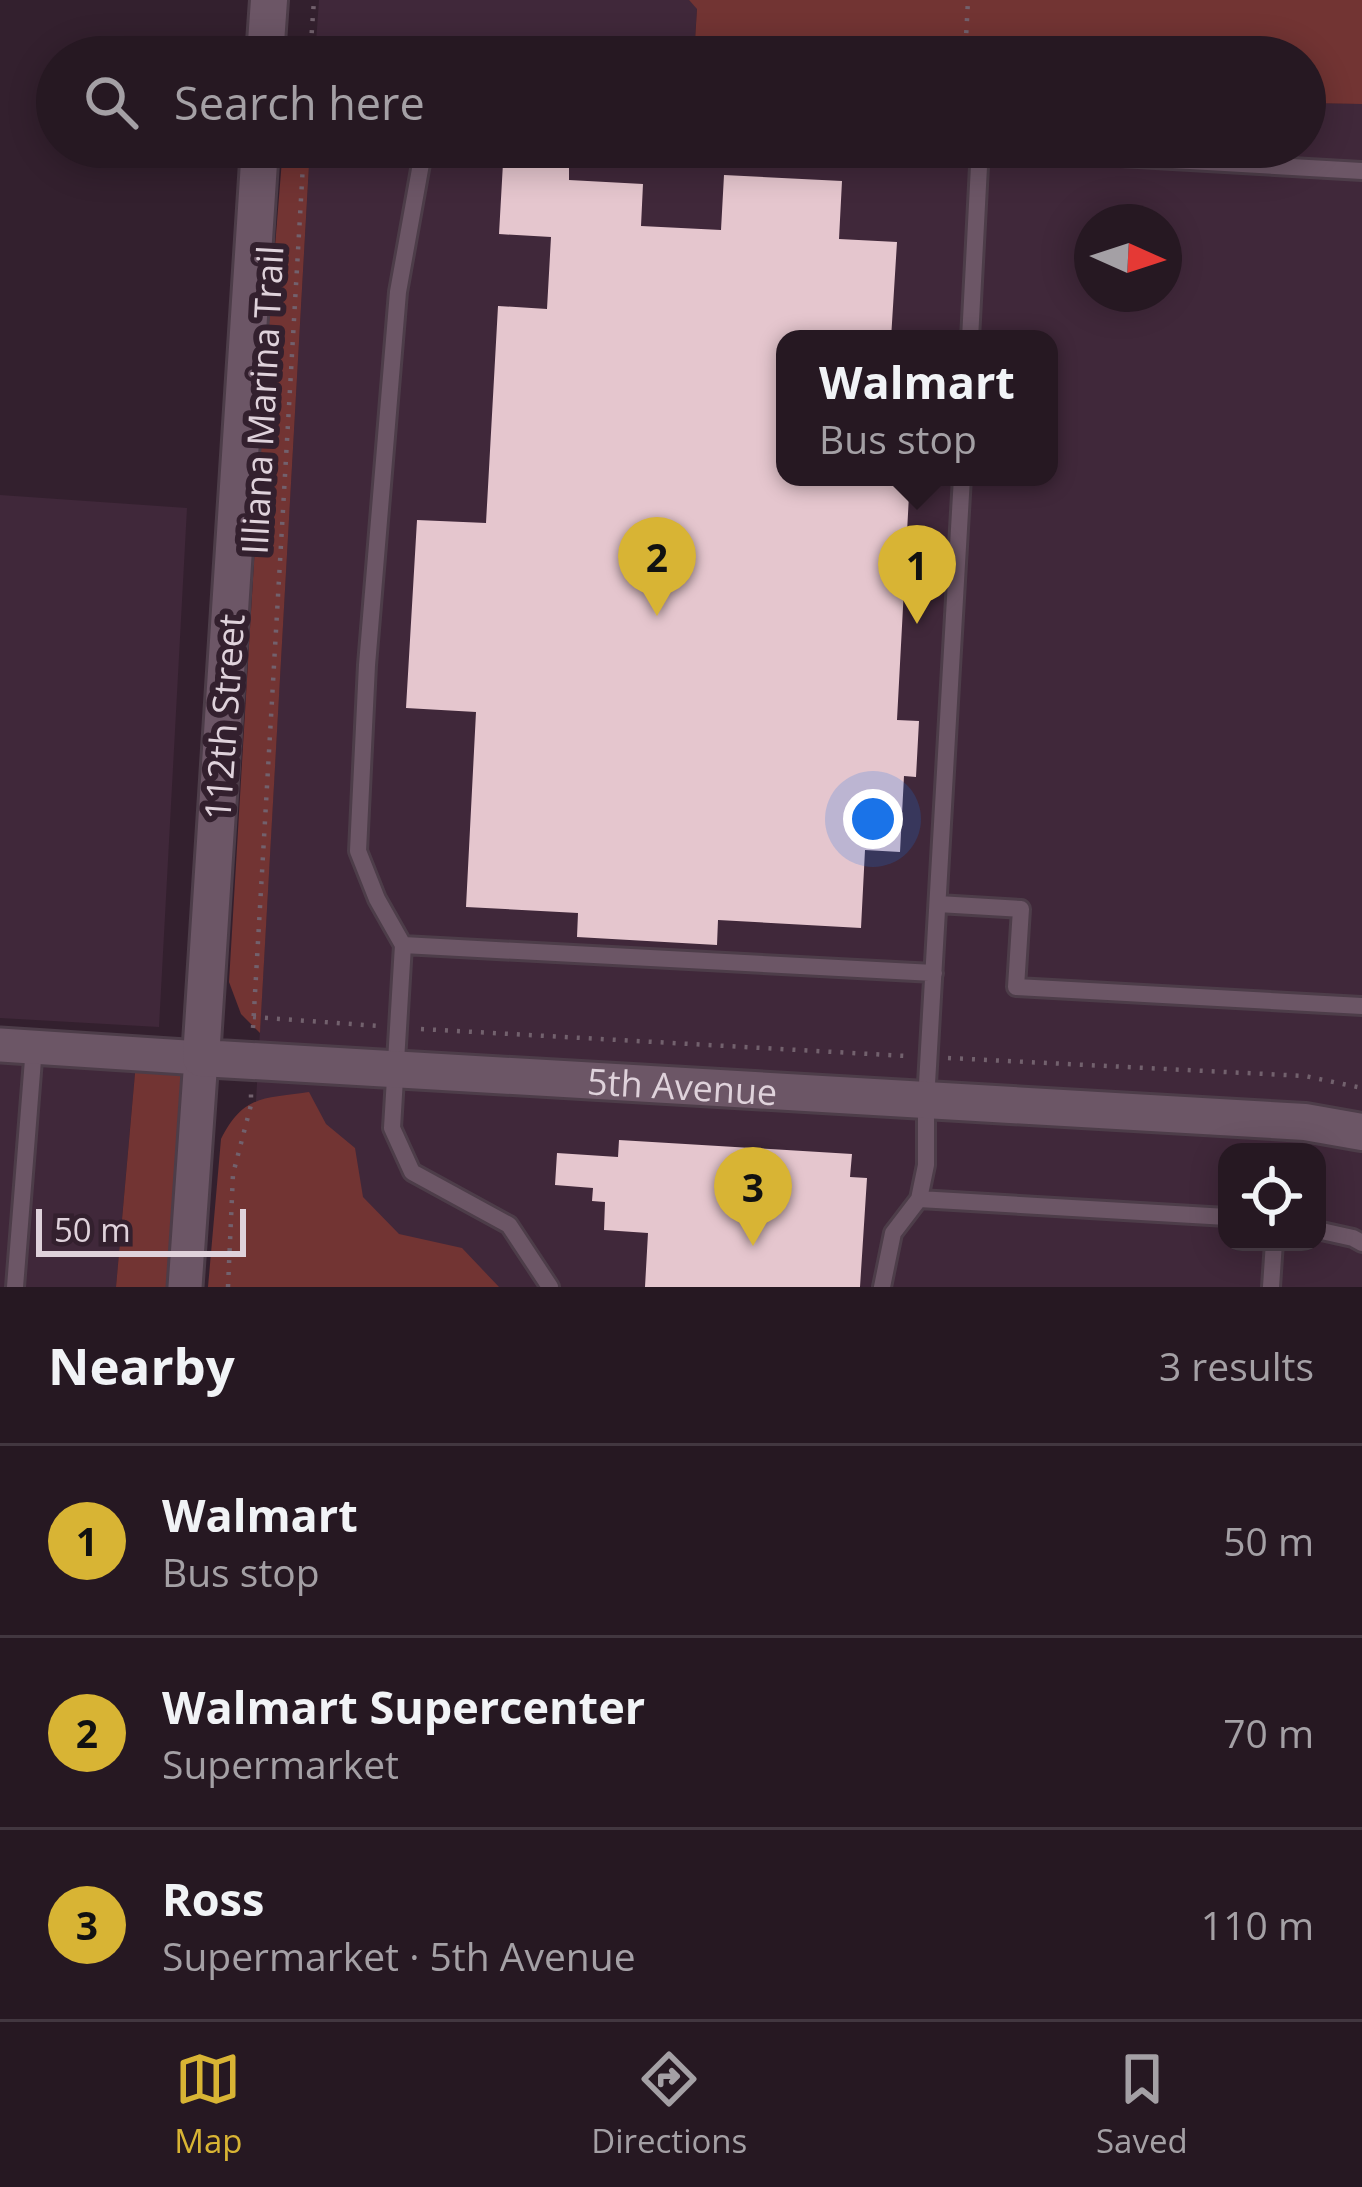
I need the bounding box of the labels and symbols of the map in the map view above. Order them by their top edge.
north arrow [1074,204,1182,312]
street label: Illiana Marina Trail [229,244,295,556]
pin: 2 [618,517,696,616]
pin: 1 [878,525,956,624]
street label: 112th Street [192,612,256,822]
your location [843,789,903,849]
street label: 5th Avenue [586,1056,779,1116]
pin: 3 [714,1147,792,1246]
scale bar [36,1203,246,1256]

